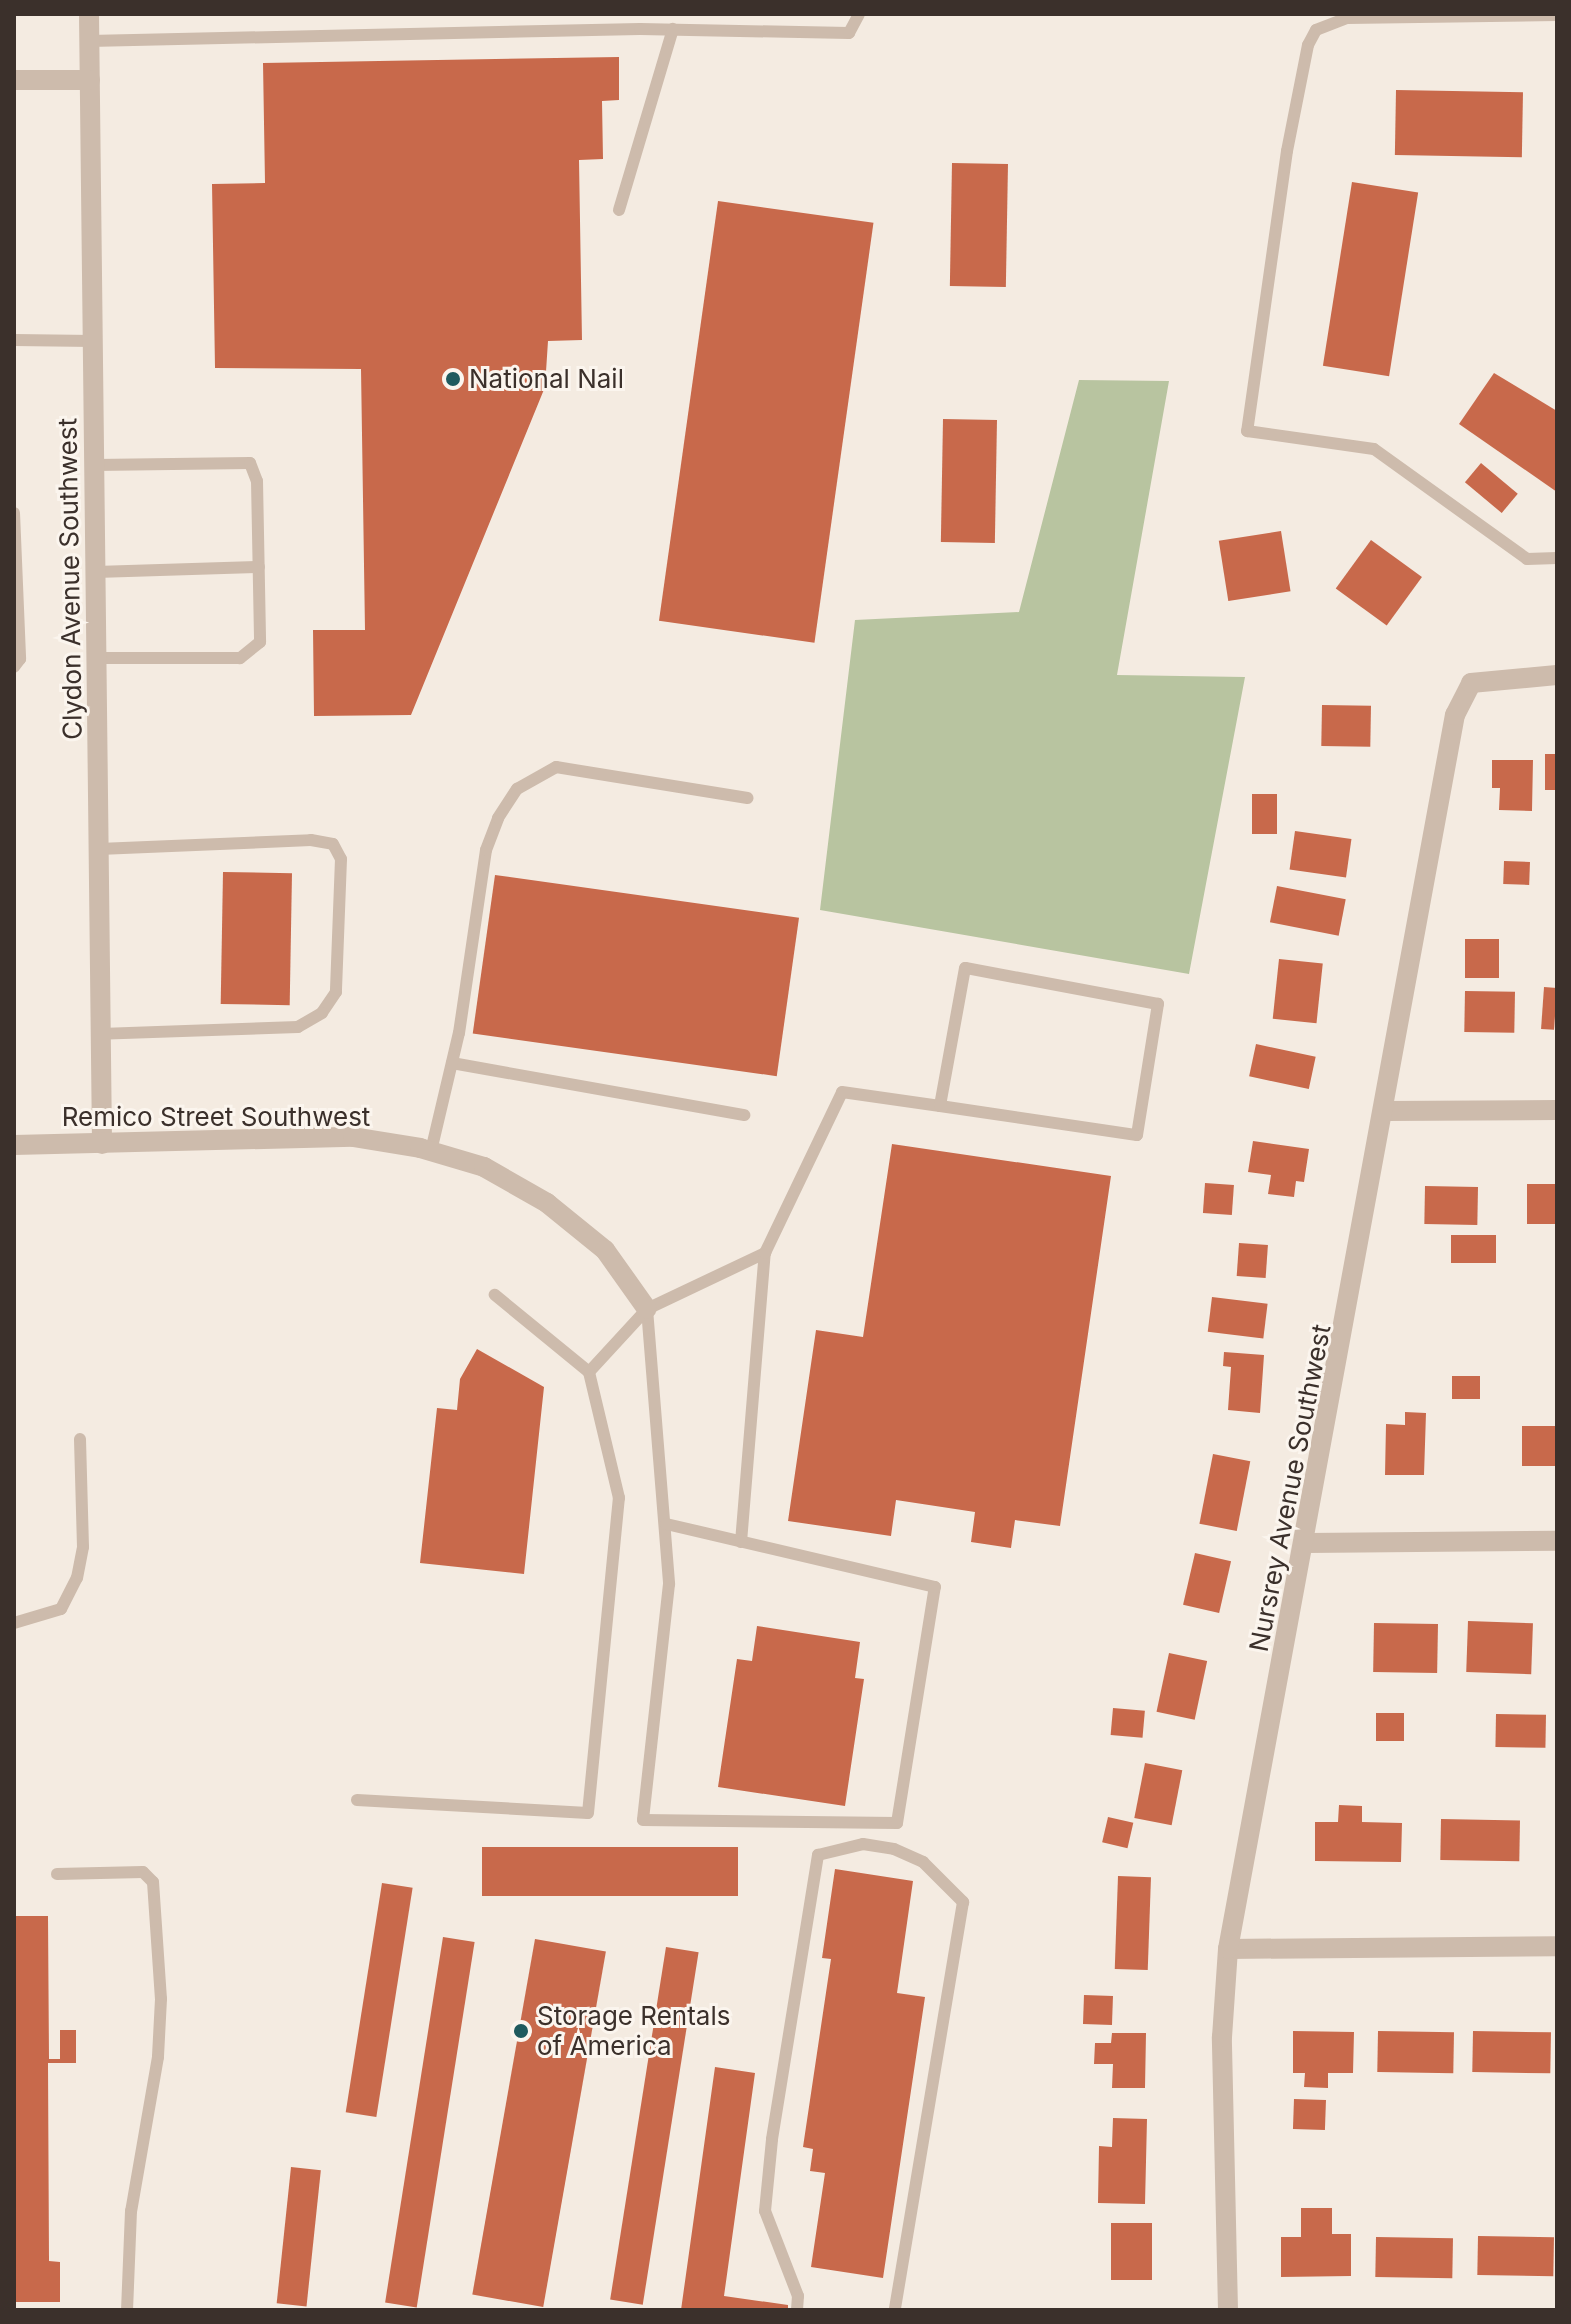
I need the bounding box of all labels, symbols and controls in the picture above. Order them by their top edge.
place label: National Nail [469,363,624,395]
marker: National Nail [444,370,462,388]
street label: Clydon Avenue Southwest [52,418,88,740]
street label: Remico Street Southwest [62,1101,370,1133]
street label: Nursrey Avenue Southwest [1243,1322,1337,1654]
place label: Storage Rentals of America [537,2000,730,2062]
marker: Storage Rentals of America [512,2022,530,2040]

